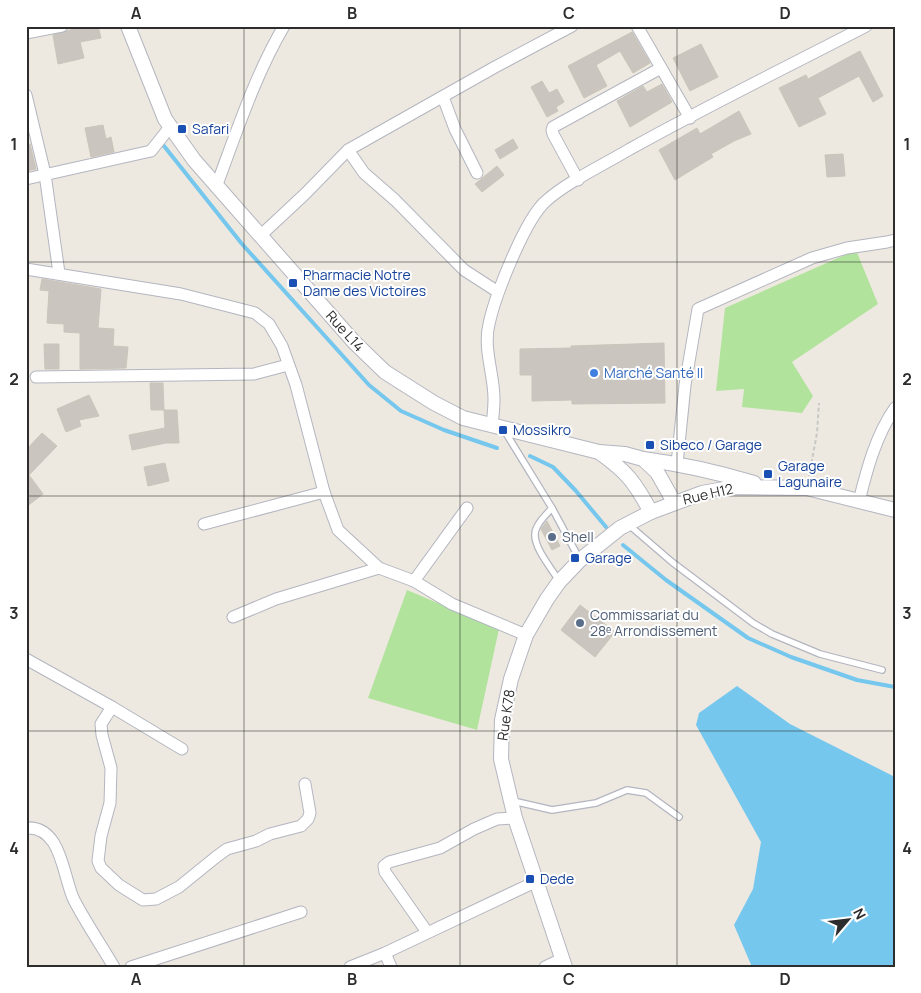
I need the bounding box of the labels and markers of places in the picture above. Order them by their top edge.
place label: Safari [192,119,229,138]
marker: Safari [176,123,188,135]
place label: Pharmacie Notre Dame des Victoires [303,265,426,300]
marker: Pharmacie Notre Dame des Victoires [287,277,299,289]
place label: Marché Santé II [604,363,703,382]
marker: Marché Santé II [588,367,600,379]
place label: Mossikro [513,420,571,439]
marker: Mossikro [497,424,509,436]
place label: Sibeco / Garage [660,435,762,454]
marker: Sibeco / Garage [644,439,656,451]
place label: Garage Lagunaire [778,456,842,491]
marker: Garage Lagunaire [762,468,774,480]
place label: Shell [562,527,594,546]
marker: Shell [546,531,558,543]
place label: Garage [585,548,632,567]
marker: Garage [569,552,581,564]
place label: Commissariat du 28ᵉ Arrondissement [590,605,718,640]
marker: Commissariat du 28ᵉ Arrondissement [574,617,586,629]
place label: Dede [540,869,574,888]
marker: Dede [524,873,536,885]

